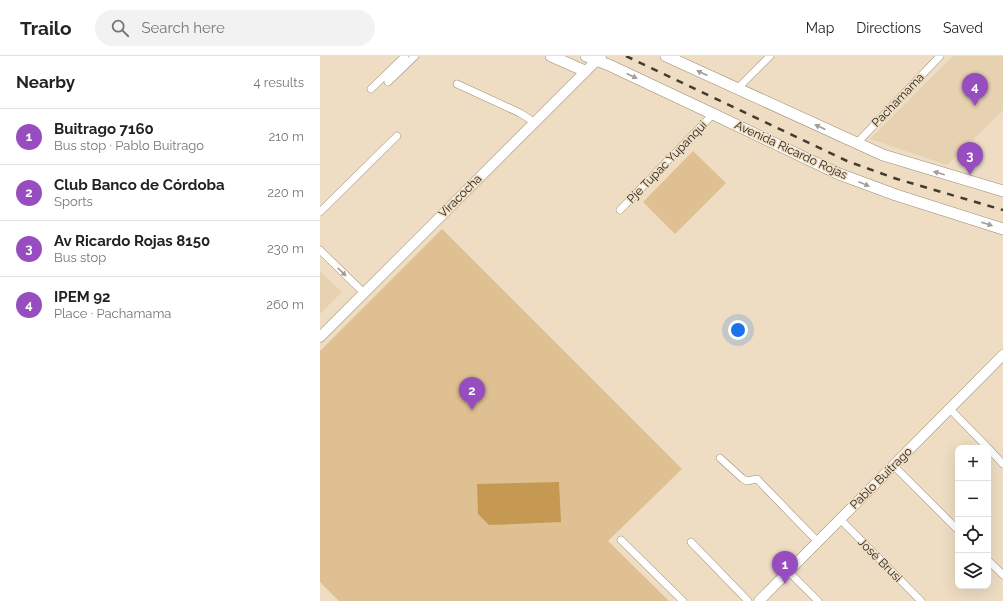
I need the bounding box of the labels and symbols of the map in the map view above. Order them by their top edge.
one-way arrow [696,70,708,76]
street label: Pachamama [869,70,927,130]
one-way arrow [627,73,638,79]
pin: 4 [962,73,988,106]
street label: Pje Tupac Yupanqui [624,118,710,206]
street label: Avenida Ricardo Rojas [732,118,850,182]
one-way arrow [815,124,826,130]
pin: 3 [957,142,983,175]
one-way arrow [932,169,945,175]
street label: Viracocha [435,171,485,221]
one-way arrow [858,181,870,187]
one-way arrow [982,221,994,227]
one-way arrow [337,267,347,277]
your location [728,320,748,340]
pin: 2 [459,377,485,410]
street label: Pablo Buitrago [847,444,915,512]
street label: José Brusi [855,535,905,585]
pin: 1 [772,551,798,584]

